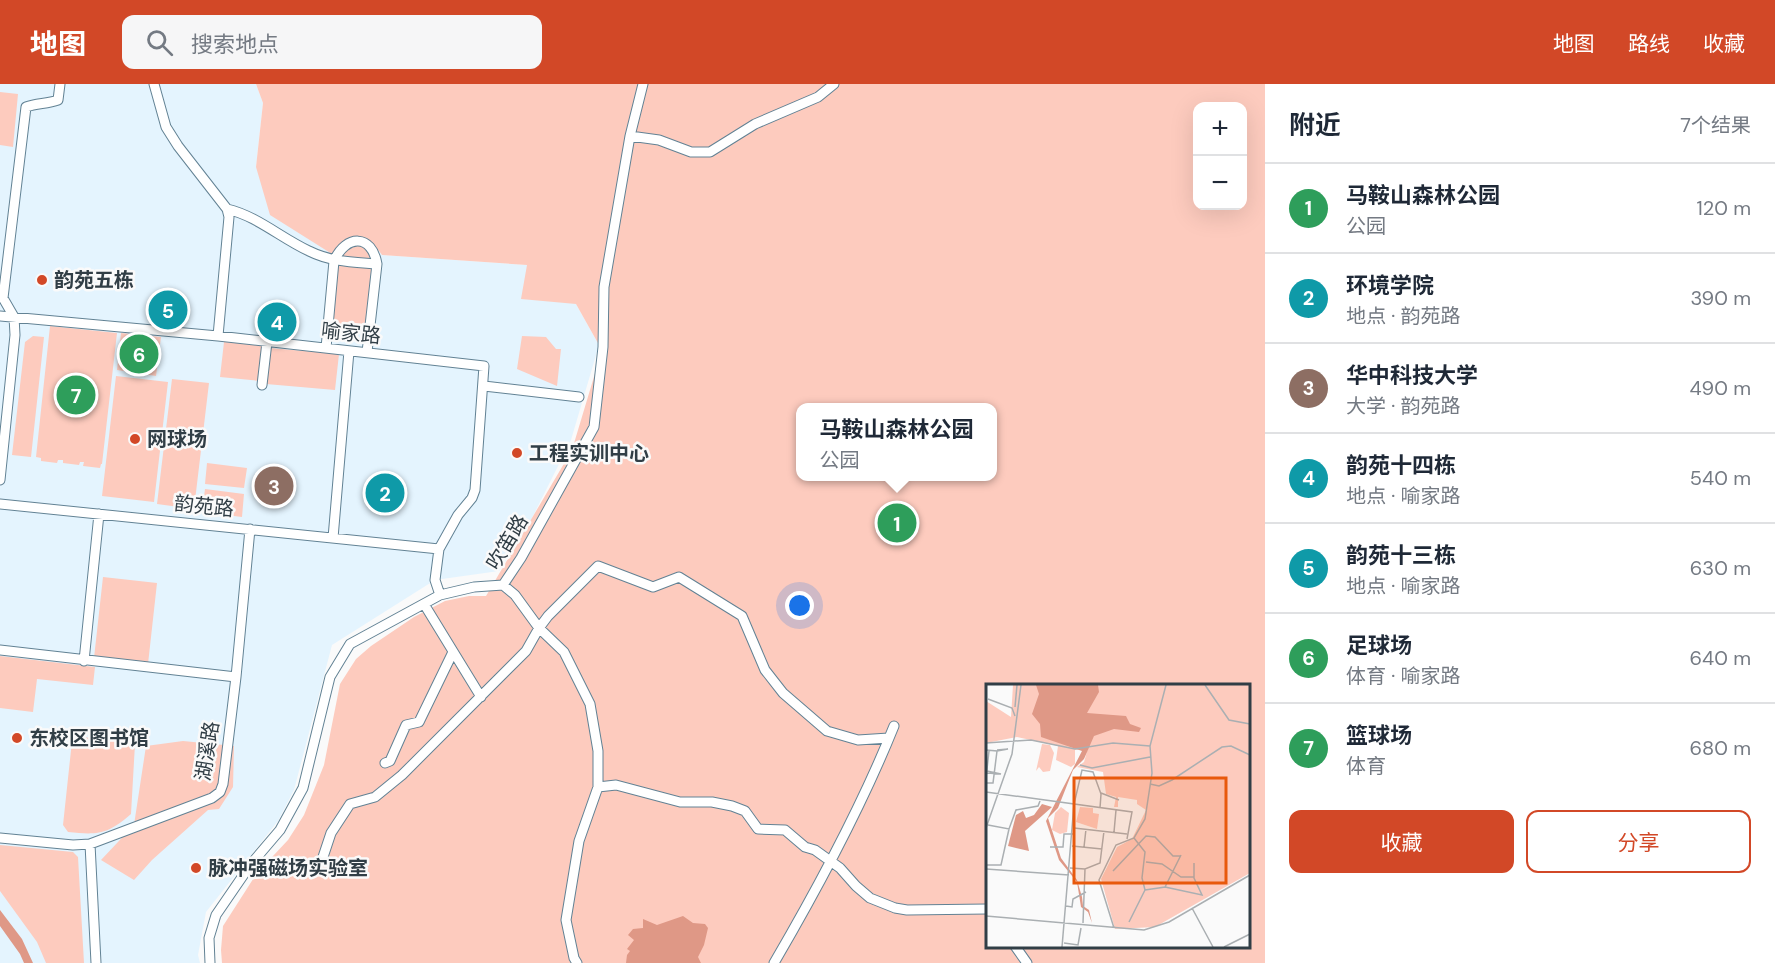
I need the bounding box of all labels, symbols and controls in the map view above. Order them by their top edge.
search box [122,15,542,69]
text: 地图 [30,26,86,63]
icon: search [143,26,176,59]
text: 搜索地点 [191,30,279,59]
text: 地图 [1553,30,1595,58]
text: 路线 [1628,30,1670,58]
text: 收藏 [1703,30,1745,58]
map controls [1193,102,1247,210]
button: + [1193,102,1247,156]
text: 附近 [1289,108,1341,142]
text: 7个结果 [1680,112,1751,138]
button: − [1193,156,1247,210]
text: 马鞍山森林公园 [1346,181,1500,210]
text: 1 [1305,195,1312,221]
text: 120 m [1697,195,1751,221]
text: 公园 [1346,213,1386,239]
place label: 韵苑五栋 [54,267,134,293]
text: 环境学院 [1346,271,1434,300]
marker: 韵苑五栋 [35,273,49,287]
text: 2 [1303,285,1314,311]
text: 390 m [1690,285,1751,311]
pin: 5 [148,288,188,332]
pin: 4 [258,300,296,344]
text: 地点 · 韵苑路 [1346,303,1461,329]
street label: 喻家路 [320,317,382,349]
pin: 6 [120,332,158,376]
text: 华中科技大学 [1346,361,1478,390]
pin: 7 [56,372,96,418]
text: 3 [1302,375,1315,401]
text: 490 m [1689,375,1751,401]
text: 大学 · 韵苑路 [1346,393,1461,419]
popup [796,403,997,481]
text: 马鞍山森林公园 [819,415,974,444]
place label: 网球场 [147,426,207,452]
marker: 网球场 [128,432,142,446]
place label: 工程实训中心 [529,440,649,466]
marker: 工程实训中心 [510,446,524,460]
text: 公园 [819,447,859,473]
text: 韵苑十四栋 [1346,451,1456,480]
pin: 3 [254,464,294,508]
text: 4 [1302,465,1315,491]
text: 540 m [1690,465,1751,491]
pin: 2 [366,470,404,516]
text: 地点 · 喻家路 [1346,483,1461,509]
street label: 韵苑路 [173,490,235,522]
pin: 1 [878,500,916,546]
street label: 吹笛路 [480,510,534,574]
text: 韵苑十三栋 [1346,541,1456,570]
text: 5 [1302,555,1315,581]
text: 630 m [1690,555,1751,581]
text: 地点 · 喻家路 [1346,573,1461,599]
your location [785,591,814,620]
text: 足球场 [1346,631,1412,660]
text: 6 [1302,645,1315,671]
text: 640 m [1689,645,1751,671]
text: 体育 · 喻家路 [1346,663,1461,689]
inset map [986,684,1250,948]
street label: 湖溪路 [189,719,225,783]
text: 篮球场 [1346,721,1412,750]
place label: 东校区图书馆 [29,725,149,751]
marker: 东校区图书馆 [10,731,24,745]
text: 7 [1303,735,1314,761]
text: 680 m [1689,735,1751,761]
text: 体育 [1346,753,1386,779]
button: 收藏 [1289,810,1514,873]
button: 分享 [1526,810,1751,873]
place label: 脉冲强磁场实验室 [208,855,368,881]
marker: 脉冲强磁场实验室 [189,861,203,875]

